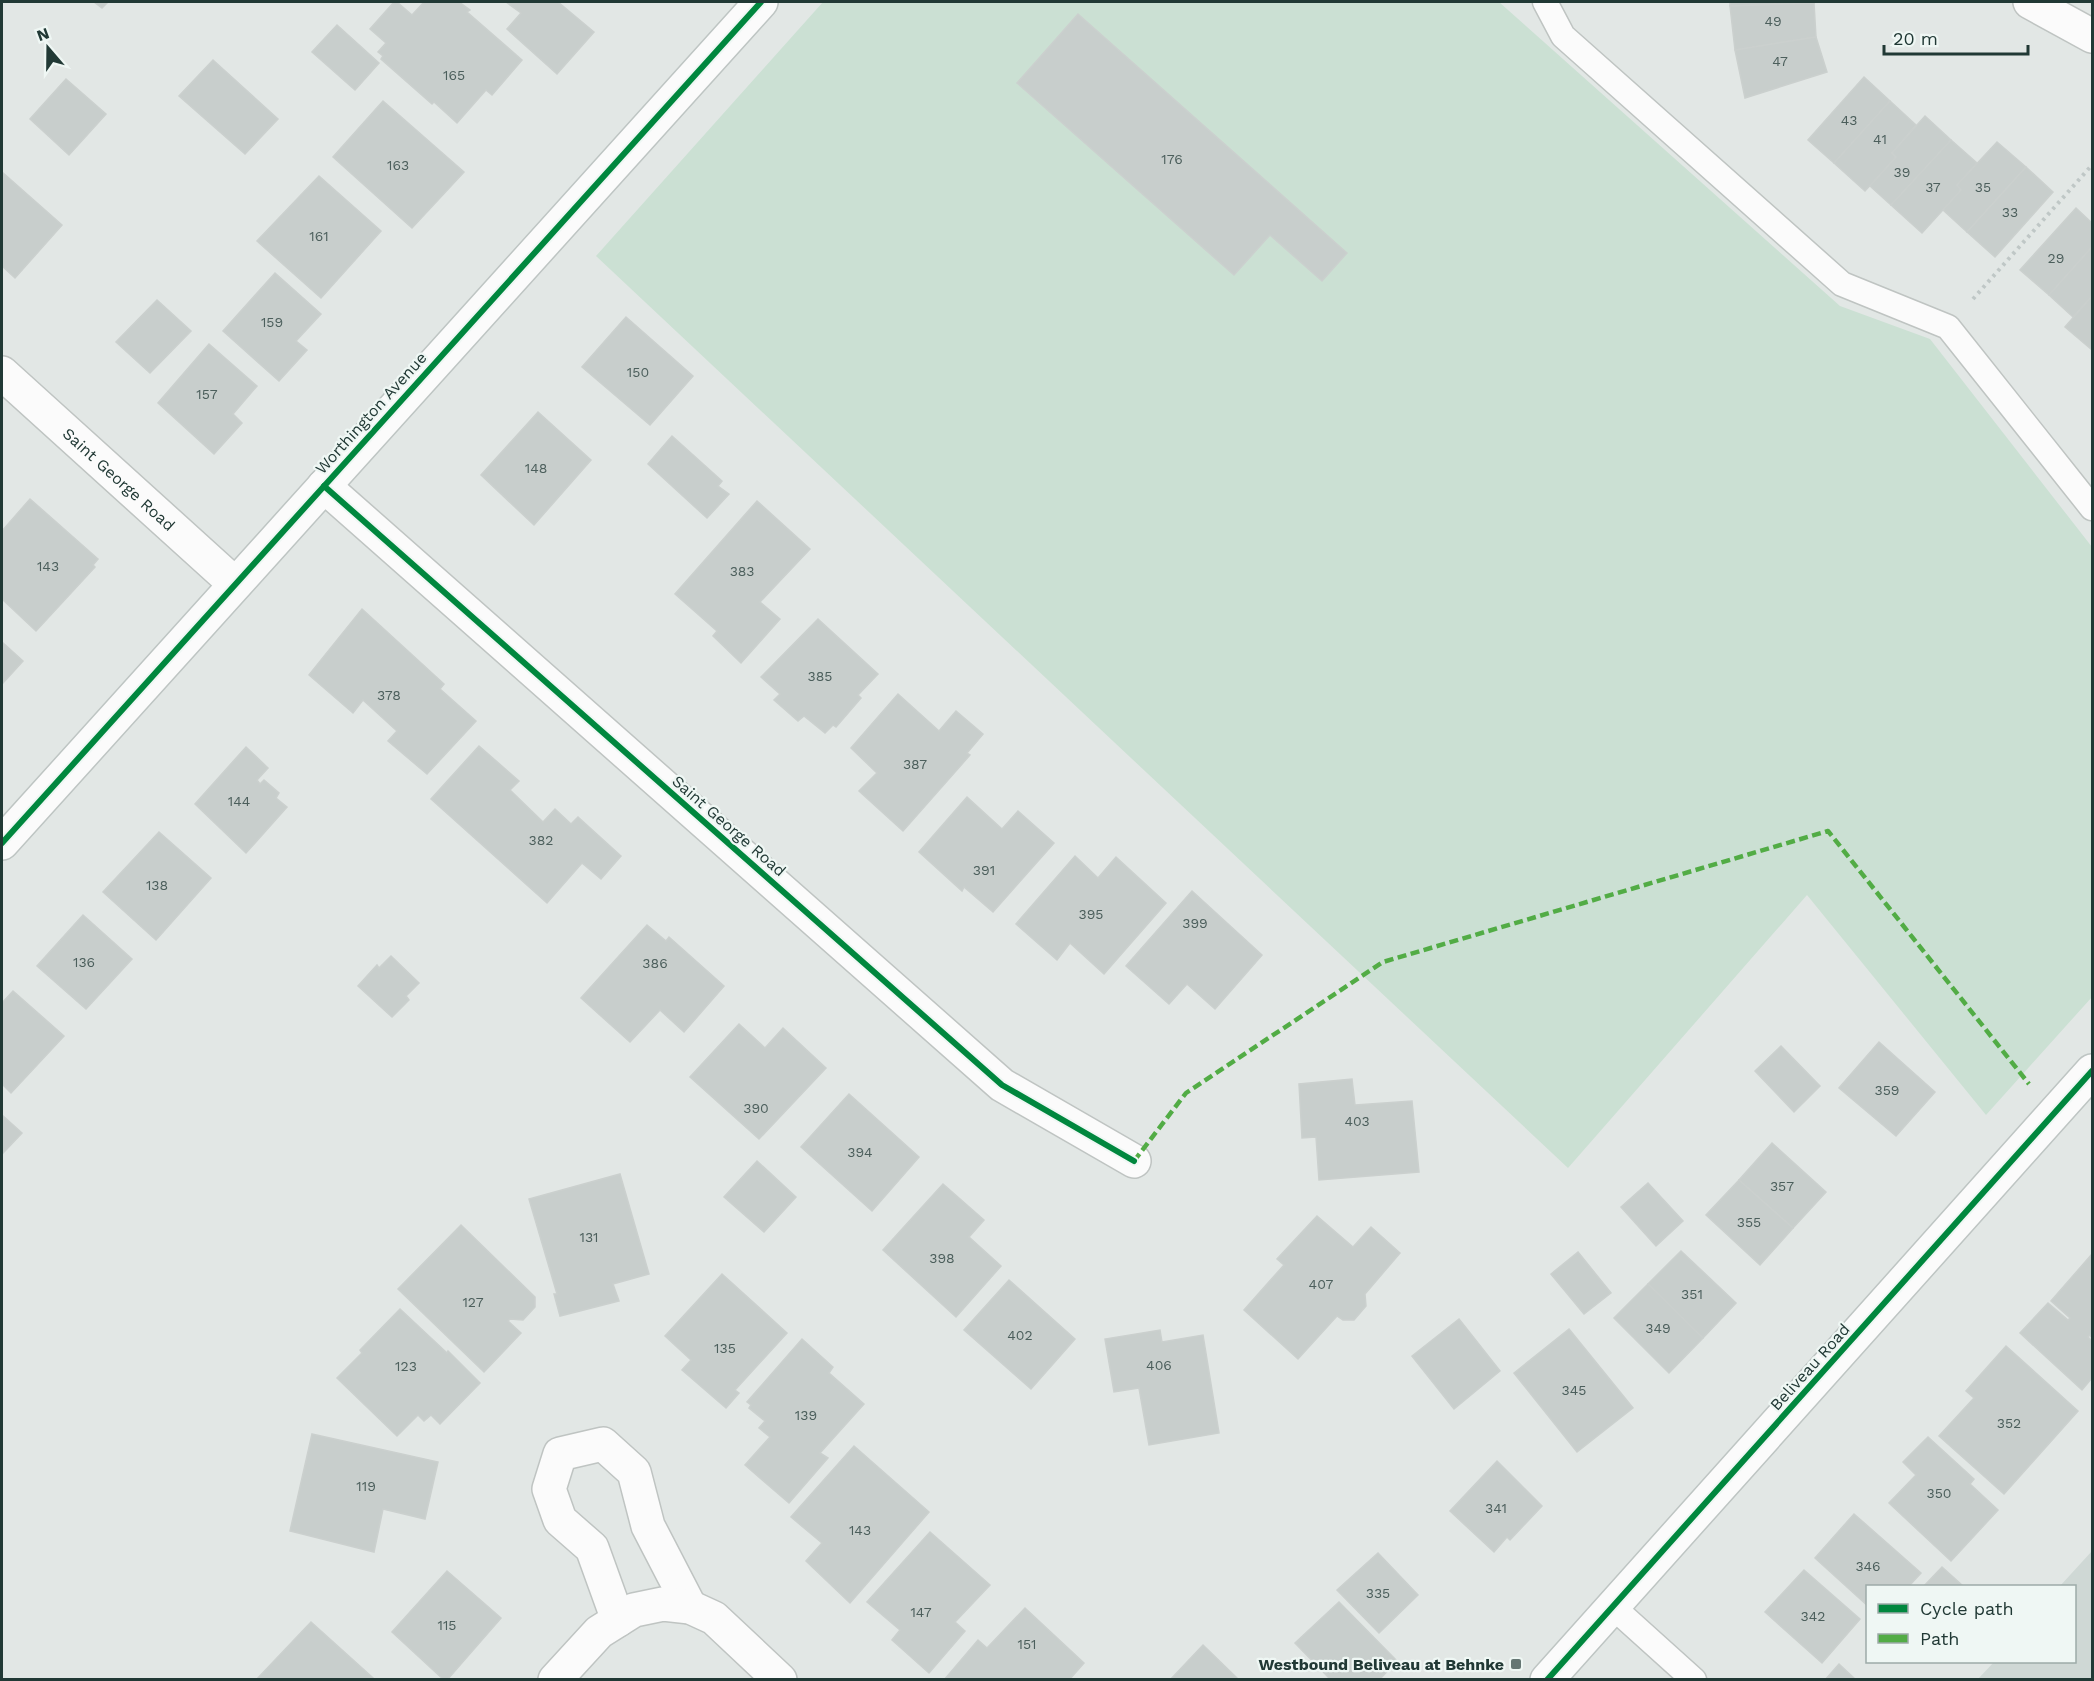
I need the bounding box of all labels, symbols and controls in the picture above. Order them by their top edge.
house number: 49 [1764,13,1782,29]
north arrow [18,18,78,78]
scale bar [1884,18,2028,56]
text: N [34,23,52,45]
text: 20 m [1893,28,1938,49]
house number: 47 [1772,53,1788,69]
house number: 165 [443,67,465,83]
house number: 43 [1841,112,1857,128]
house number: 41 [1873,131,1887,147]
house number: 176 [1161,151,1183,167]
house number: 163 [387,157,409,173]
house number: 39 [1894,164,1910,180]
house number: 37 [1925,179,1941,195]
house number: 35 [1975,179,1991,195]
house number: 33 [2002,204,2018,220]
house number: 161 [309,228,329,244]
house number: 29 [2048,250,2064,266]
house number: 159 [261,314,283,330]
street label: Worthington Avenue [311,348,431,478]
house number: 150 [627,364,649,380]
house number: 157 [196,386,218,402]
street label: Saint George Road [59,424,179,535]
house number: 148 [525,460,547,476]
house number: 143 [37,558,59,574]
house number: 383 [730,563,754,579]
house number: 385 [808,668,832,684]
house number: 378 [377,687,401,703]
house number: 387 [903,756,927,772]
street label: Saint George Road [668,772,790,880]
house number: 144 [228,793,250,809]
house number: 382 [529,832,553,848]
house number: 391 [973,862,995,878]
house number: 138 [146,877,168,893]
house number: 395 [1079,906,1103,922]
house number: 399 [1182,915,1208,931]
house number: 136 [73,954,95,970]
house number: 386 [642,955,668,971]
house number: 359 [1875,1082,1899,1098]
house number: 390 [743,1100,769,1116]
house number: 403 [1344,1113,1370,1129]
house number: 394 [847,1144,873,1160]
house number: 357 [1770,1178,1794,1194]
house number: 355 [1737,1214,1761,1230]
house number: 131 [579,1229,599,1245]
house number: 398 [929,1250,955,1266]
house number: 407 [1309,1276,1334,1292]
house number: 351 [1681,1286,1703,1302]
house number: 127 [462,1294,484,1310]
house number: 349 [1645,1320,1671,1336]
street label: Beliveau Road [1766,1320,1854,1414]
house number: 402 [1007,1327,1033,1343]
house number: 135 [714,1340,736,1356]
house number: 406 [1146,1357,1172,1373]
house number: 123 [395,1358,417,1374]
house number: 345 [1562,1382,1586,1398]
house number: 139 [795,1407,817,1423]
house number: 352 [1997,1415,2021,1431]
house number: 119 [356,1478,376,1494]
house number: 350 [1926,1485,1952,1501]
house number: 341 [1485,1500,1507,1516]
house number: 143 [849,1522,871,1538]
house number: 346 [1855,1558,1881,1574]
house number: 335 [1366,1585,1390,1601]
legend [1866,1585,2076,1663]
text: Cycle path [1920,1598,2014,1619]
house number: 147 [910,1604,932,1620]
house number: 342 [1801,1608,1825,1624]
house number: 115 [437,1617,457,1633]
text: Path [1920,1628,1960,1649]
house number: 151 [1017,1636,1037,1652]
place label: Westbound Beliveau at Behnke [1259,1655,1504,1674]
marker: Westbound Beliveau at Behnke [1509,1657,1523,1671]

